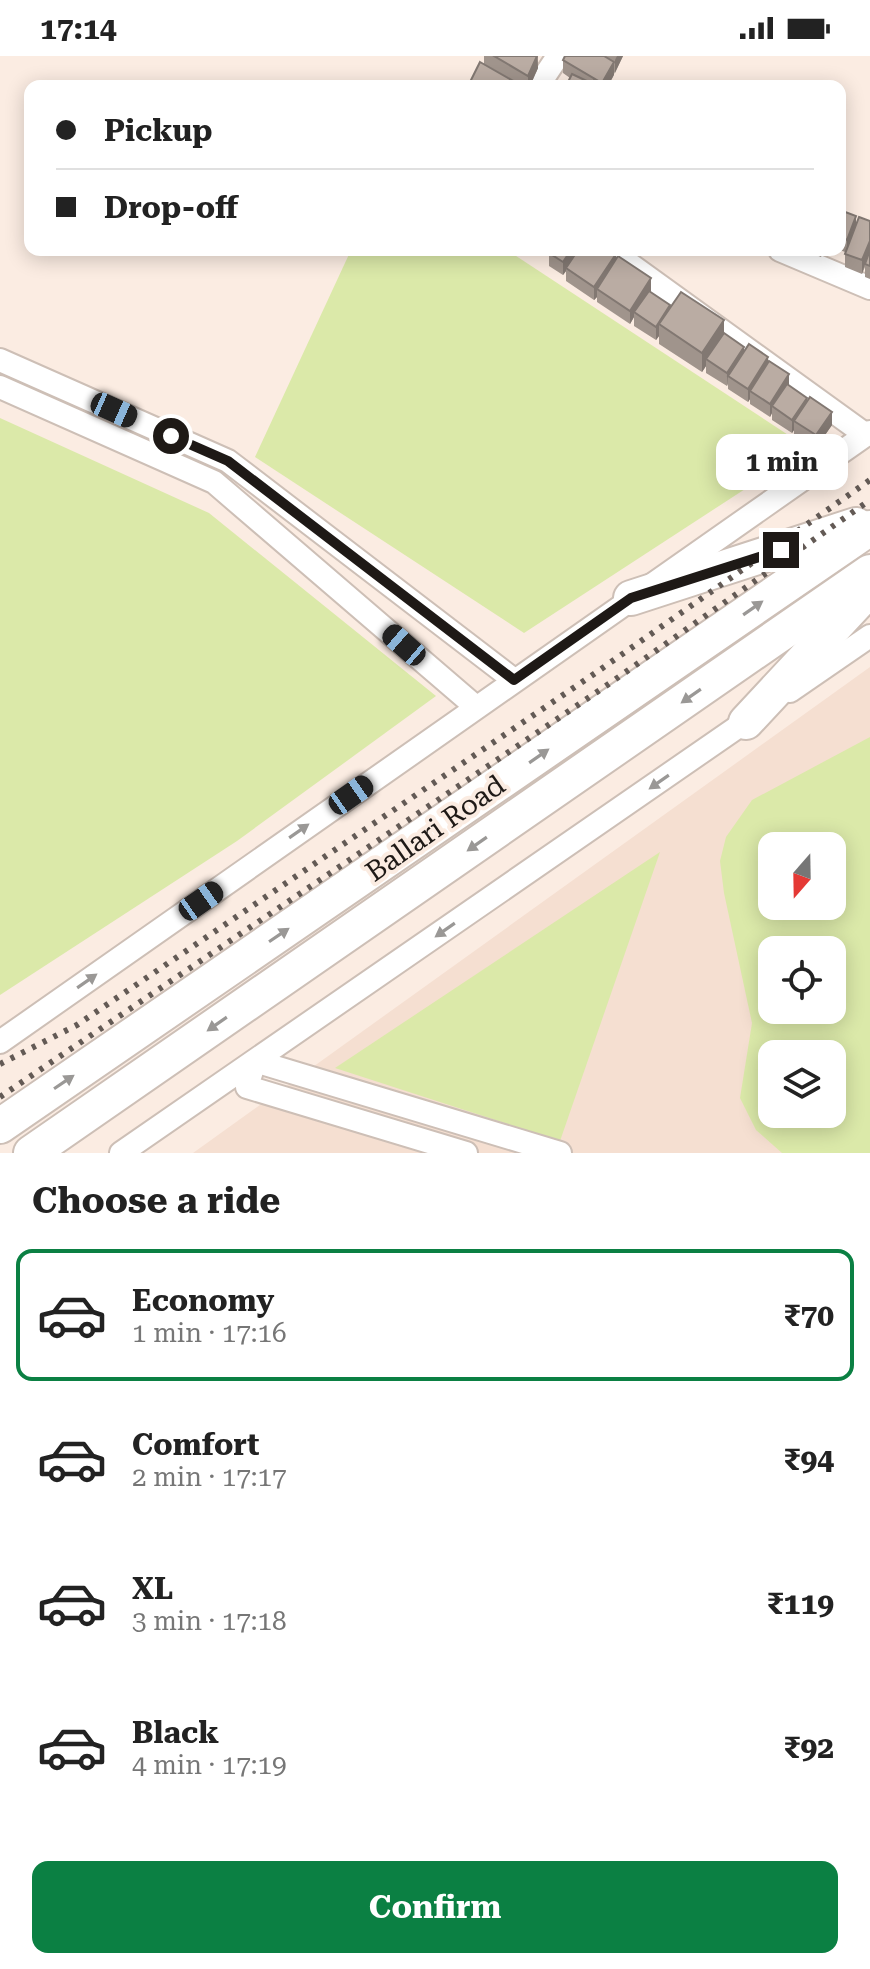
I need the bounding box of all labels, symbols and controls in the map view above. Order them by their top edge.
text: 17:14 [40,11,117,46]
text: Pickup [104,113,212,148]
text: Drop-off [104,190,238,225]
car [87,389,141,431]
route start [153,418,189,454]
callout: 1 min [715,434,847,490]
text: 1 min [746,447,818,477]
route end [763,532,799,568]
one-way arrow [743,601,764,616]
car [378,620,430,670]
one-way arrow [680,688,701,703]
one-way arrow [529,749,550,764]
street label: Ballari Road [359,768,511,889]
car [324,771,378,819]
one-way arrow [648,774,669,789]
one-way arrow [289,824,310,839]
north arrow [758,832,846,920]
map controls [758,832,846,1128]
one-way arrow [466,836,487,851]
car [174,877,228,925]
one-way arrow [434,922,455,937]
one-way arrow [268,928,289,943]
button: locate [758,936,846,1024]
one-way arrow [76,974,97,989]
one-way arrow [207,1016,228,1031]
button: layers [758,1040,846,1128]
one-way arrow [54,1075,75,1090]
text: Choose a ride [32,1180,280,1222]
icon: car [36,1279,108,1351]
text: Economy [132,1283,274,1318]
text: ₹70 [784,1298,834,1333]
text: 1 min · 17:16 [132,1318,287,1348]
icon: car [36,1423,108,1495]
text: Comfort [132,1427,259,1462]
text: ₹94 [784,1442,834,1477]
text: 2 min · 17:17 [132,1462,287,1492]
icon: car [36,1567,108,1639]
text: XL [132,1571,173,1606]
text: ₹119 [767,1586,834,1621]
text: 3 min · 17:18 [132,1606,287,1636]
icon: car [36,1711,108,1783]
text: Black [132,1715,219,1750]
text: ₹92 [784,1730,834,1765]
text: 4 min · 17:19 [132,1750,287,1780]
button: Confirm [32,1861,838,1953]

